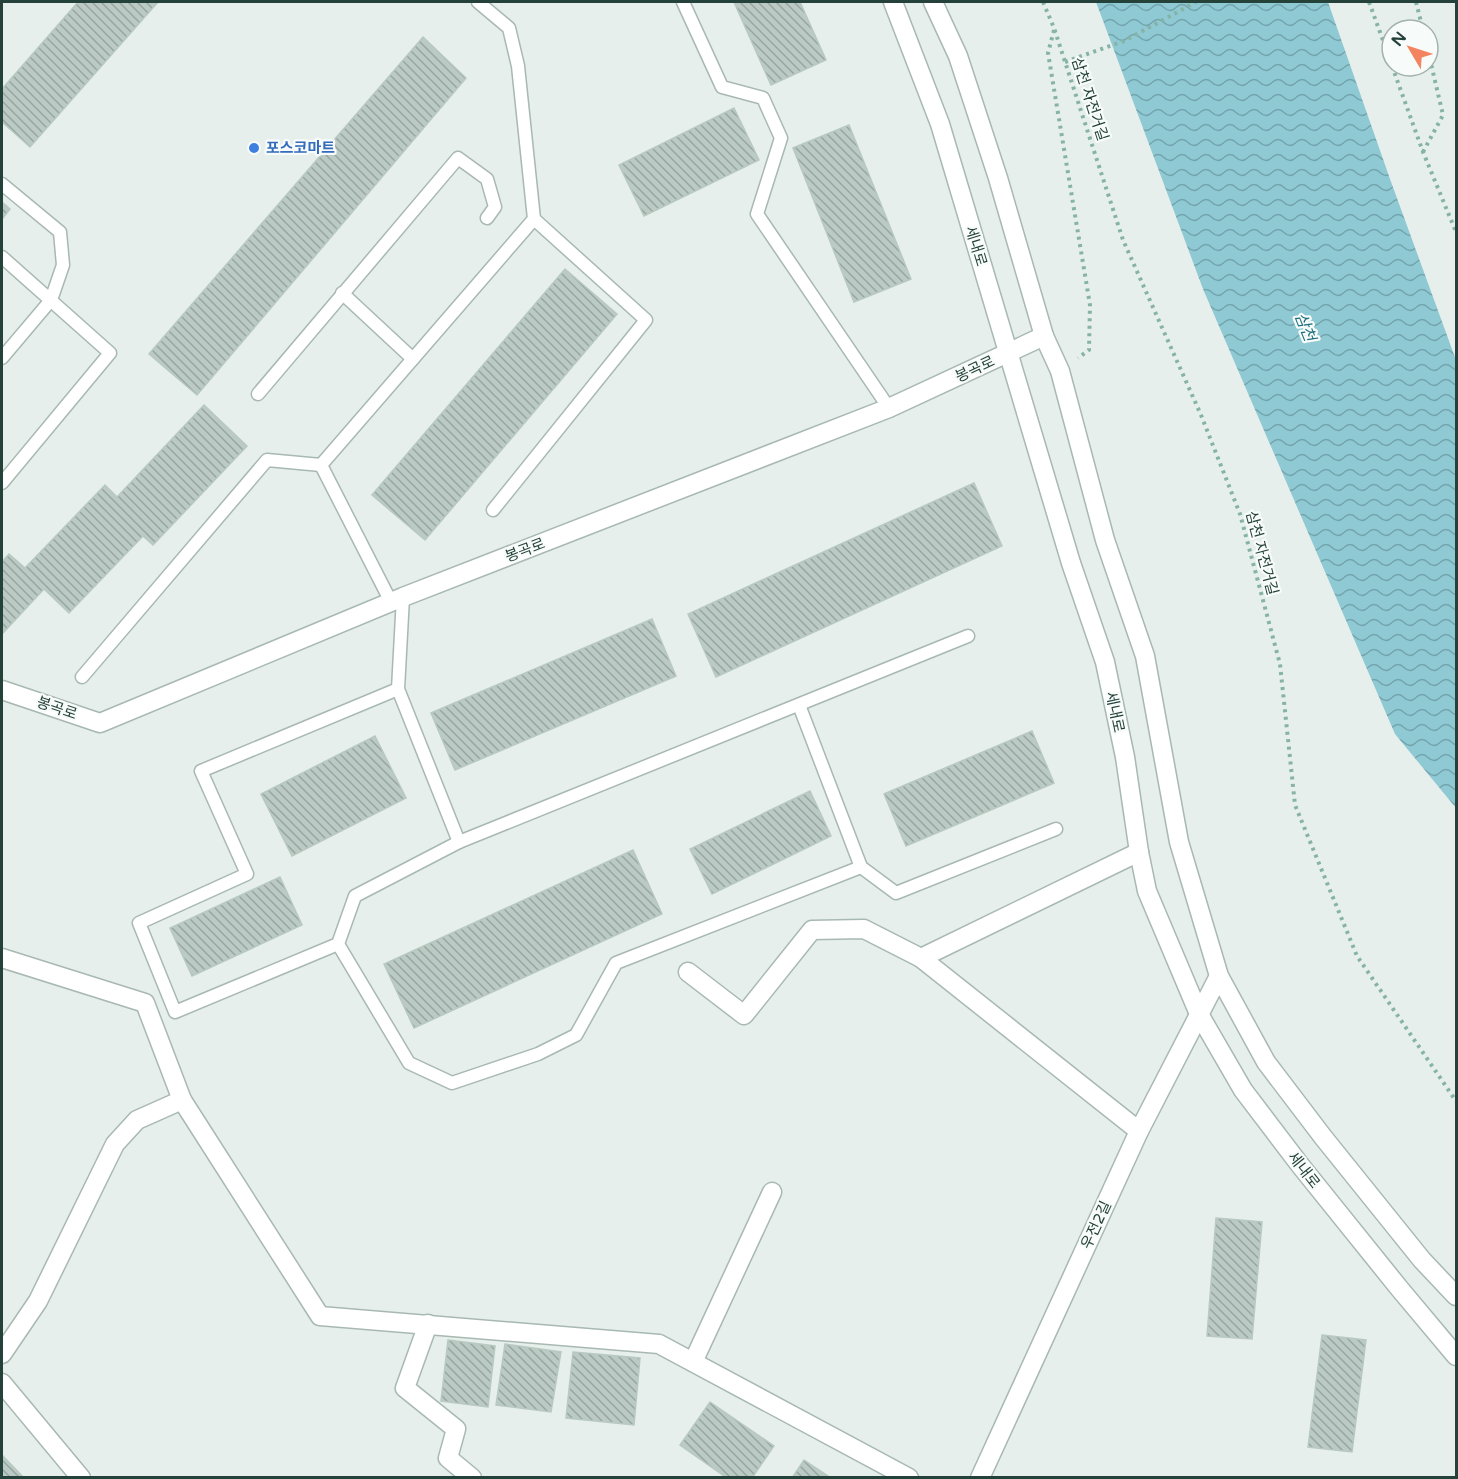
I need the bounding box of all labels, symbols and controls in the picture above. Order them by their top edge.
north arrow [1380,18,1440,78]
text: N [1387,28,1411,50]
street label: 삼천 자전거길 [1068,55,1112,143]
place label: 포스코마트 [266,139,335,157]
marker: 포스코마트 [247,141,261,155]
street label: 세내로 [961,224,991,268]
water label: 삼천 [1290,310,1321,347]
street label: 봉곡로 [952,352,998,386]
street label: 삼천 자전거길 [1242,509,1282,597]
street label: 봉곡로 [502,534,548,566]
street label: 세내로 [1102,690,1128,734]
street label: 봉곡로 [34,693,80,723]
street label: 세내로 [1284,1148,1324,1192]
street label: 우전2길 [1077,1198,1115,1252]

